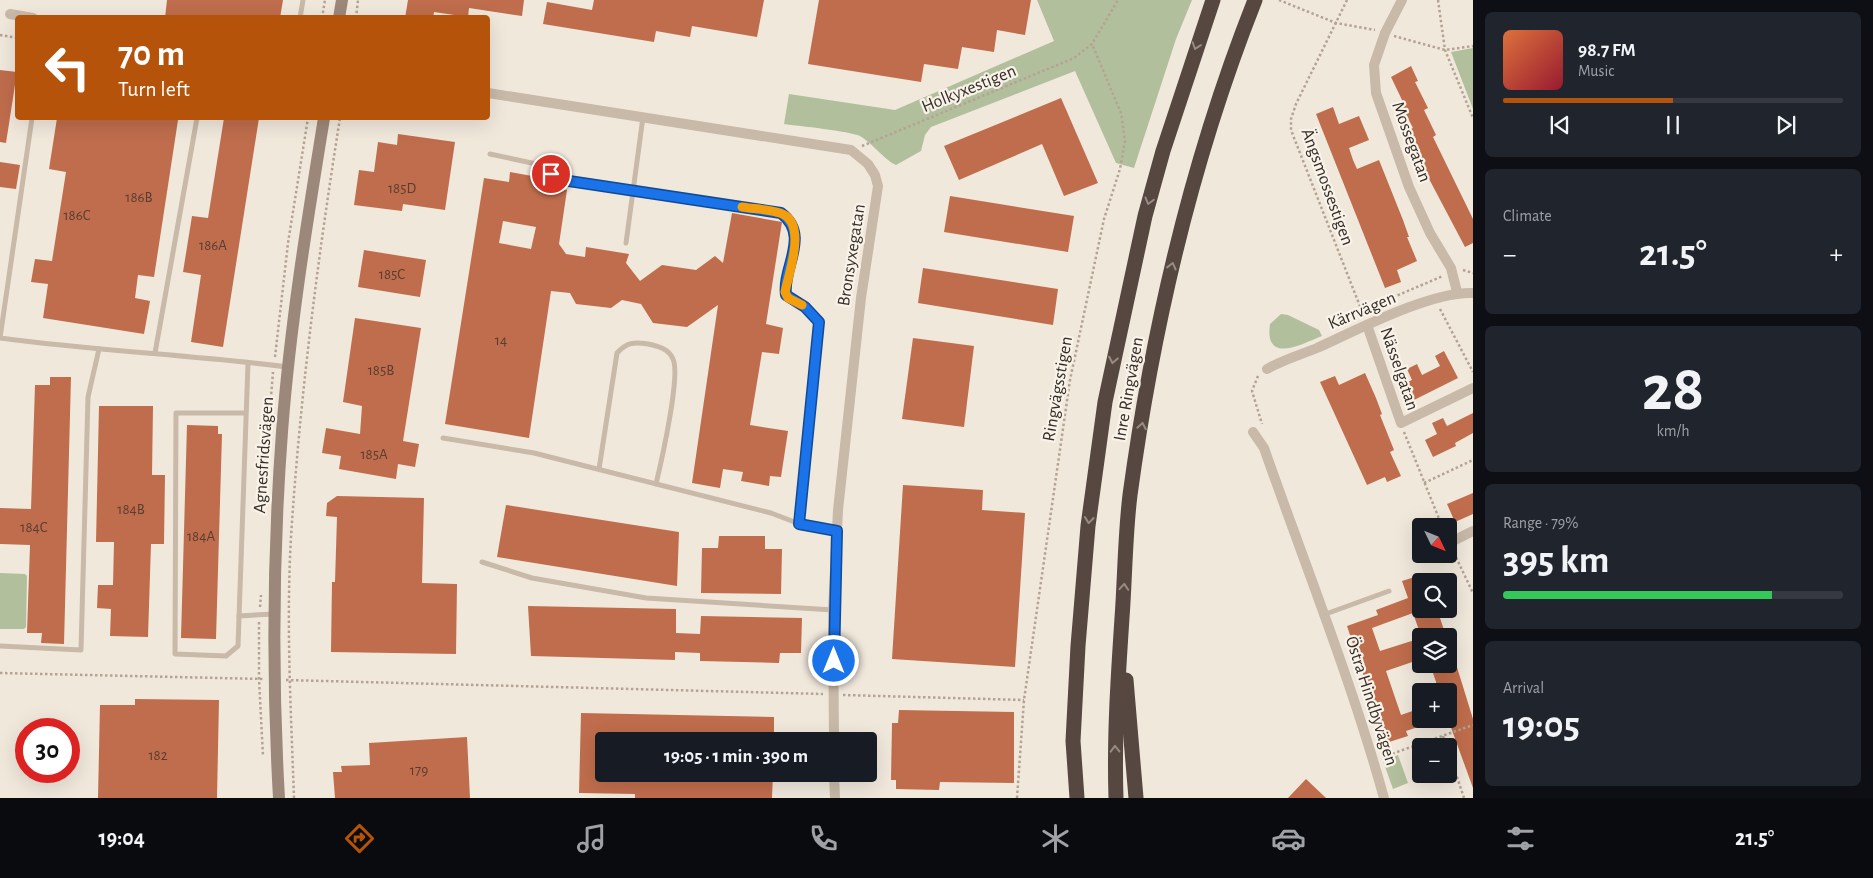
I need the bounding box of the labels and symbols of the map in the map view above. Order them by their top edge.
one-way arrow [1192,41,1202,50]
street label: Holkyxestigen [919,62,1019,116]
street label: Mossegatan [1388,99,1434,185]
street label: Ängsmossestigen [1298,125,1358,248]
pin [530,153,572,195]
house number: 185D [388,181,416,196]
house number: 186B [125,190,153,205]
one-way arrow [1144,197,1155,206]
street label: Bronsyxegatan [835,203,869,307]
house number: 186C [63,208,91,223]
house number: 186A [199,238,227,253]
one-way arrow [1166,263,1176,271]
house number: 185C [379,267,405,282]
street label: Kärrvägen [1326,289,1398,333]
street label: Nässelgatan [1376,325,1422,413]
house number: 14 [495,333,507,348]
street label: Ringvägsstigen [1040,335,1076,443]
street label: Inre Ringvägen [1111,336,1147,442]
one-way arrow [1109,355,1119,364]
house number: 185B [368,363,394,378]
street label: Agnesfridsvägen [251,396,277,514]
one-way arrow [1136,421,1146,430]
house number: 185A [360,447,388,462]
house number: 184B [117,502,145,517]
one-way arrow [1084,517,1095,525]
north arrow [1412,518,1458,562]
house number: 184C [20,520,48,535]
house number: 184A [187,529,215,544]
one-way arrow [1118,583,1129,591]
position arrow [807,634,859,686]
street label: Östra Hindbyvägen [1342,634,1402,768]
speed limit sign: 30 [15,718,80,783]
one-way arrow [1109,745,1120,753]
house number: 182 [148,748,168,763]
house number: 179 [410,763,428,778]

